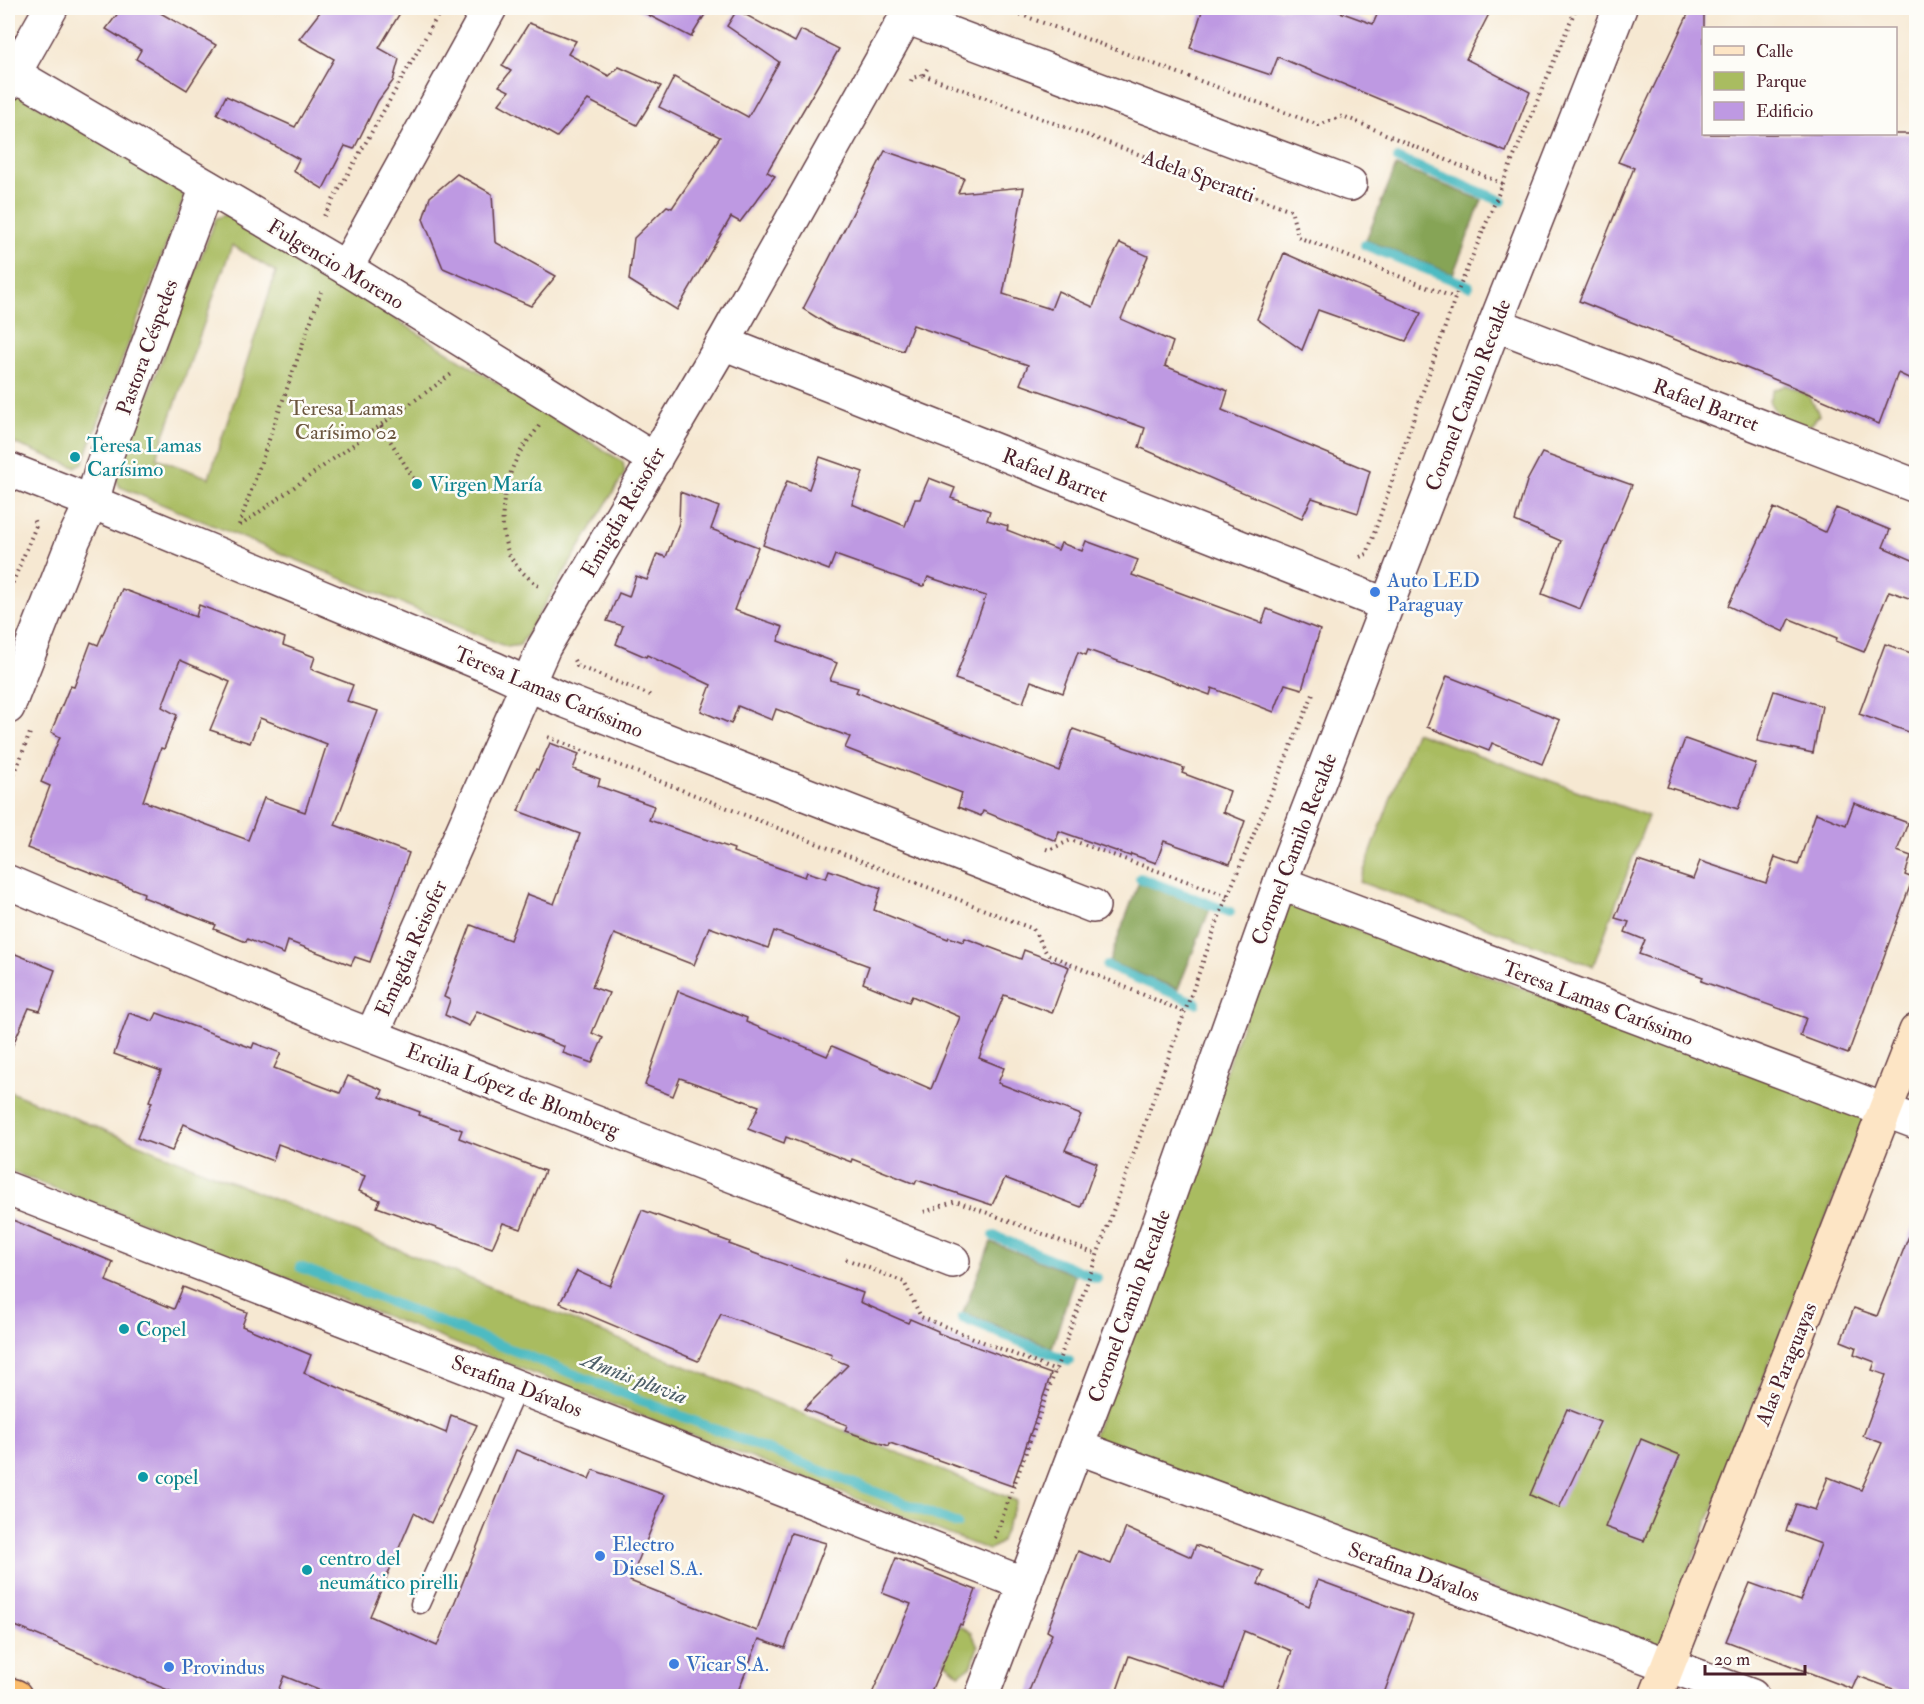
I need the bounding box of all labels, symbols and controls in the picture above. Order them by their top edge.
legend [1702,27,1897,135]
text: Calle [1756,40,1794,63]
text: Parque [1756,70,1807,93]
text: Edificio [1756,100,1813,123]
street label: Adela Speratti [1138,143,1259,209]
street label: Fulgencio Moreno [262,213,409,316]
street label: Pastora Céspedes [110,276,185,419]
street label: Coronel Camilo Recalde [1419,295,1518,495]
street label: Rafael Barret [1649,373,1763,438]
park label: Teresa Lamas Carísimo 02 [289,395,403,446]
place label: Teresa Lamas Carísimo [87,432,201,483]
street label: Emigdia Reisofer [575,442,672,582]
street label: Rafael Barret [998,442,1112,509]
marker: Teresa Lamas Carísimo [68,450,82,464]
place label: Virgen María [429,471,543,498]
marker: Virgen María [410,477,424,491]
place label: Auto LED Paraguay [1386,567,1480,618]
marker: Auto LED Paraguay [1368,585,1382,599]
street label: Teresa Lamas Caríssimo [450,640,647,744]
street label: Coronel Camilo Recalde [1245,749,1344,949]
street label: Emigdia Reisofer [369,876,454,1020]
street label: Teresa Lamas Caríssimo [1498,955,1697,1052]
street label: Ercilia López de Blomberg [402,1037,624,1144]
street label: Coronel Camilo Recalde [1082,1206,1177,1406]
street label: Alas Paraguayas [1749,1299,1823,1431]
place label: Copel [136,1316,187,1343]
marker: Copel [117,1322,131,1336]
water label: Amnis pluvia [576,1344,691,1411]
street label: Serafina Dávalos [448,1349,586,1424]
place label: copel [155,1464,199,1491]
marker: copel [136,1470,150,1484]
place label: Electro Diesel S.A. [612,1531,703,1582]
street label: Serafina Dávalos [1344,1536,1483,1609]
place label: centro del neumático pirelli [319,1545,459,1596]
marker: Electro Diesel S.A. [593,1549,607,1563]
marker: centro del neumático pirelli [300,1563,314,1577]
scale bar [1705,1638,1806,1676]
text: 20 m [1714,1648,1750,1671]
place label: Vicar S.A. [686,1651,769,1678]
place label: Provindus [181,1654,265,1681]
marker: Vicar S.A. [667,1657,681,1671]
marker: Provindus [162,1660,176,1674]

